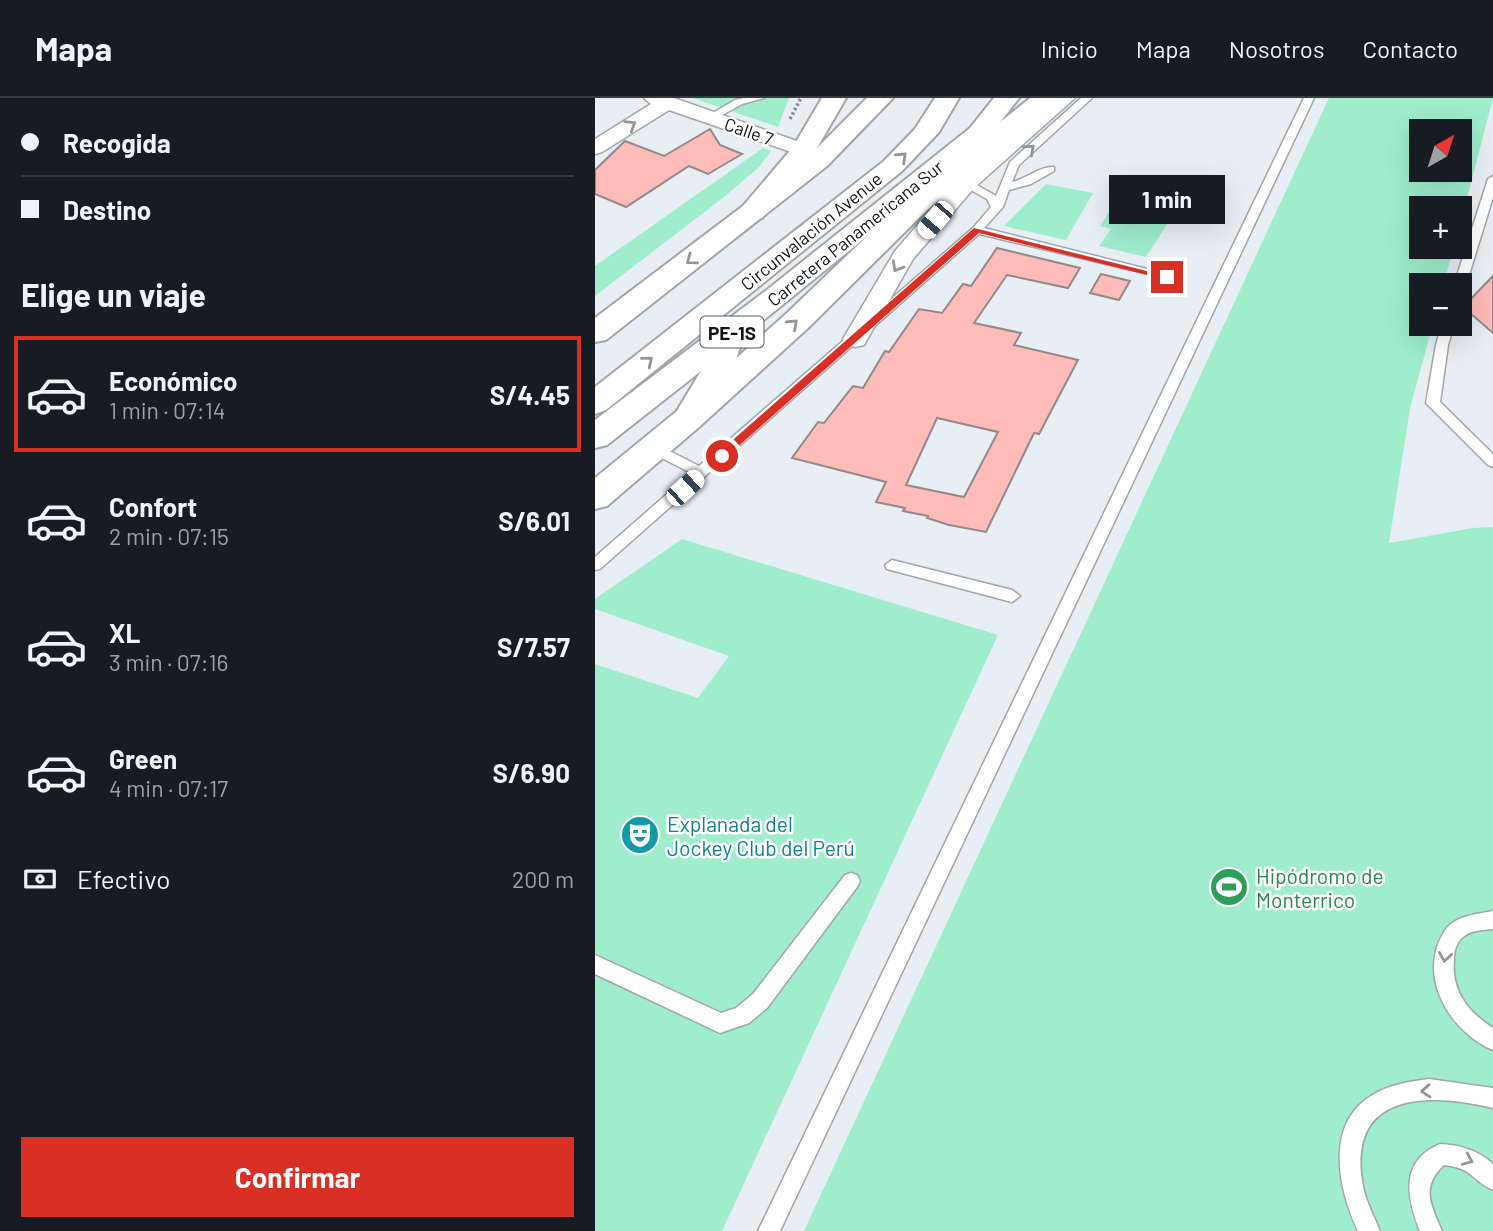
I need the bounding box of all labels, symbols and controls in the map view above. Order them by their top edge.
text: Mapa [35,28,112,68]
text: Inicio [1041,34,1098,63]
text: Mapa [1136,34,1191,63]
text: Nosotros [1229,34,1325,63]
text: Contacto [1363,34,1458,63]
street label: Calle 7 [722,112,777,150]
north arrow [1409,119,1472,182]
map controls [1409,119,1472,336]
one-way arrow [623,120,636,133]
text: Recogida [63,127,171,158]
one-way arrow [1022,145,1035,157]
one-way arrow [894,153,907,166]
street label: Carretera Panamericana Sur [763,155,948,311]
street label: Circunvalación Avenue [736,167,886,295]
callout: 1 min [1109,176,1225,225]
text: 1 min [1142,185,1192,213]
text: Destino [63,194,151,225]
button: + [1409,196,1472,259]
car [914,197,957,243]
one-way arrow [687,251,699,264]
one-way arrow [892,260,905,272]
route end [1151,261,1183,293]
button: − [1409,273,1472,336]
text: Elige un viaje [21,275,206,313]
road number: PE-1S [701,316,763,348]
one-way arrow [785,320,798,332]
one-way arrow [641,356,653,369]
icon: car [25,363,88,426]
text: Económico [109,365,238,396]
text: S/4.45 [490,379,570,410]
text: 1 min · 07:14 [109,396,225,424]
route start [706,440,738,472]
car [663,466,708,510]
icon: car [25,489,88,552]
text: Confort [109,491,197,522]
text: S/6.01 [498,505,570,536]
text: 2 min · 07:15 [109,522,229,550]
icon: car [25,615,88,678]
text: XL [109,617,140,648]
text: S/7.57 [497,631,570,662]
text: 3 min · 07:16 [109,648,228,676]
icon: car [25,741,88,804]
text: Green [109,743,177,774]
text: S/6.90 [493,757,570,788]
text: 4 min · 07:17 [109,774,228,802]
place label: Explanada del Jockey Club del Perú [667,811,855,860]
theatre icon: Explanada del Jockey Club del Perú [619,814,661,856]
icon: cash [21,860,59,898]
text: Efectivo [77,863,170,894]
place label: Hipódromo de Monterrico [1256,863,1384,912]
text: 200 m [512,865,574,893]
sports icon: Hipódromo de Monterrico [1208,866,1250,908]
one-way arrow [1438,951,1453,963]
one-way arrow [1420,1083,1431,1098]
button: Confirmar [21,1137,574,1217]
one-way arrow [1461,1151,1473,1165]

